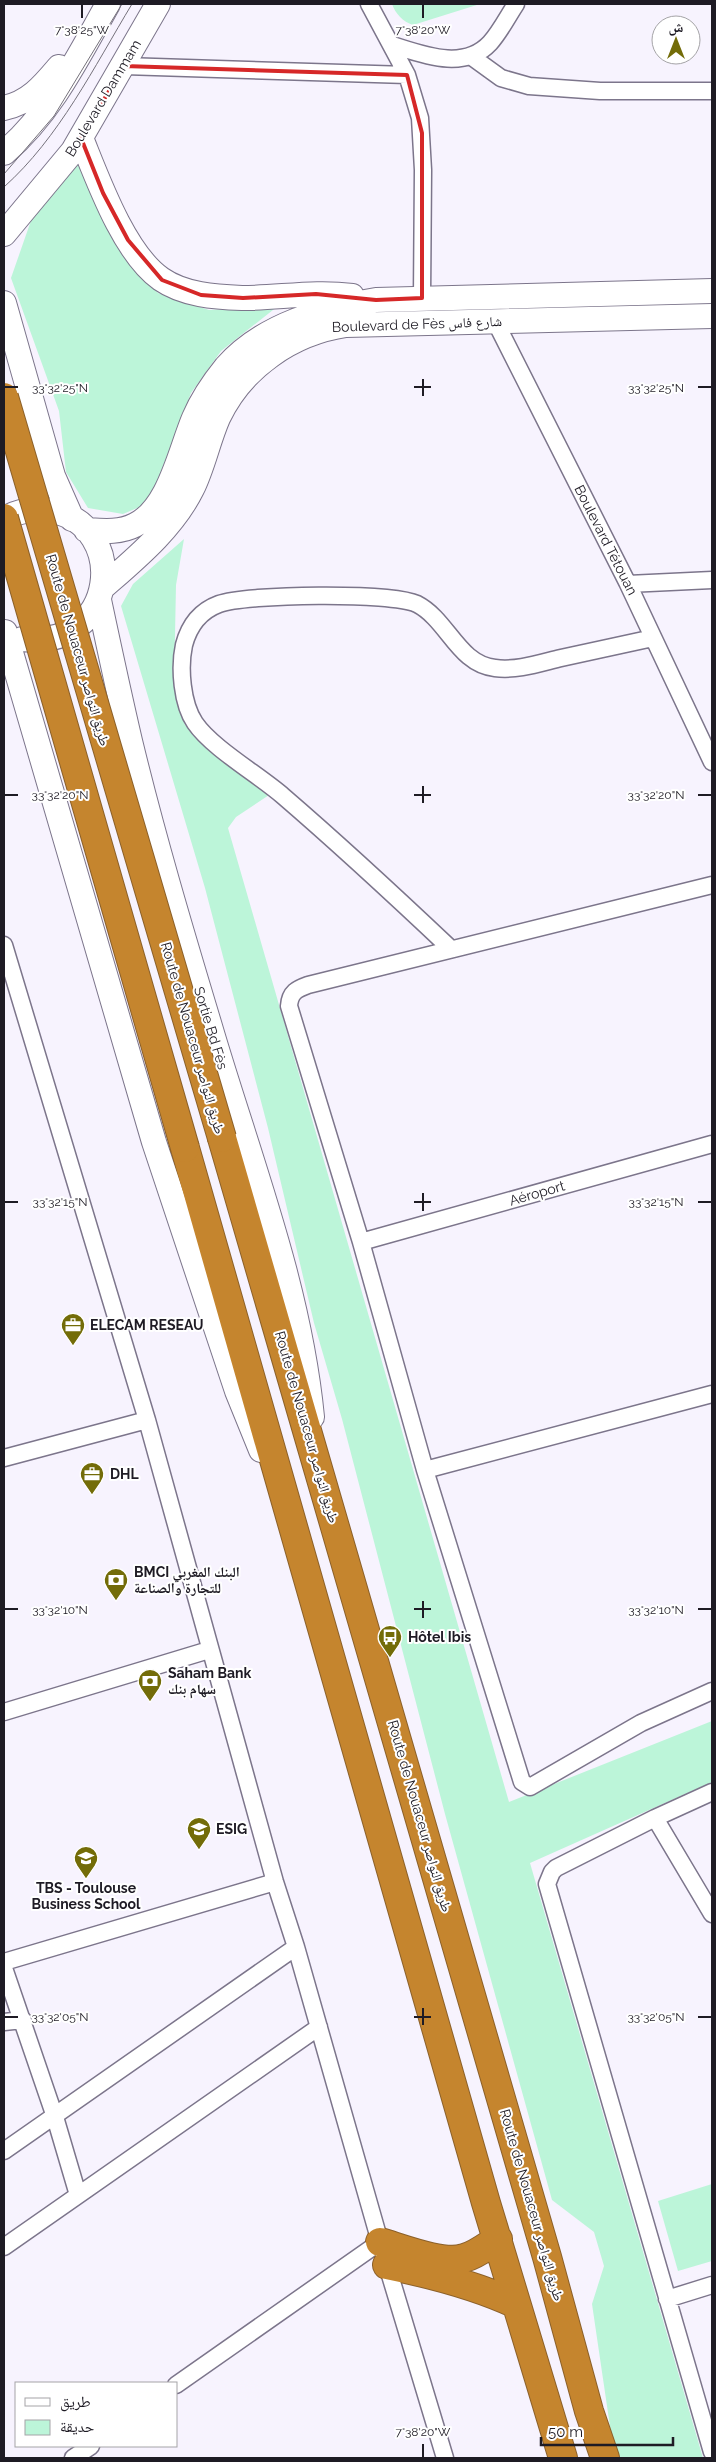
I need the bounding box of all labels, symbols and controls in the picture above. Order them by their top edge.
north arrow [651,15,701,65]
text: ش [669,19,684,36]
text: 7°38'25"W [55,23,110,37]
text: 7°38'20"W [396,23,451,37]
street label: Boulevard Dammam [62,37,144,159]
street label: Boulevard de Fès شارع فاس [332,313,502,337]
text: 33°32'25"N [32,381,88,395]
text: 33°32'25"N [628,381,684,395]
street label: Boulevard Tétouan [571,482,641,598]
street label: Route de Nouaceur طريق النواصر [41,552,113,748]
text: 33°32'20"N [32,788,88,802]
text: 33°32'20"N [628,788,684,802]
street label: Route de Nouaceur طريق النواصر [156,940,228,1136]
street label: Sortie Bd Fès [191,985,231,1072]
street label: Aéroport [507,1177,567,1209]
text: 33°32'15"N [33,1195,87,1209]
text: 33°32'15"N [629,1195,683,1209]
office icon: ELECAM RESEAU [60,1312,86,1346]
place label: ELECAM RESEAU [90,1317,203,1333]
street label: Route de Nouaceur طريق النواصر [270,1329,342,1525]
office icon: DHL [79,1461,105,1495]
place label: DHL [110,1466,139,1482]
place label: BMCI البنك المغربي للتجارة والصناعة [134,1564,240,1596]
bank icon: BMCI البنك المغربي للتجارة والصناعة [103,1567,129,1601]
text: 33°32'10"N [32,1603,88,1617]
text: 33°32'10"N [628,1603,684,1617]
bus stop icon: Hôtel Ibis [377,1624,403,1658]
place label: Hôtel Ibis [408,1629,471,1645]
place label: Saham Bank سهام بنك [168,1665,251,1699]
bank icon: Saham Bank سهام بنك [137,1668,163,1702]
street label: Route de Nouaceur طريق النواصر [383,1718,455,1914]
school or university icon: ESIG [186,1816,212,1850]
place label: ESIG [216,1821,247,1837]
school or university icon: TBS - Toulouse Business School [73,1845,99,1879]
place label: TBS - Toulouse Business School [32,1880,141,1912]
text: 33°32'05"N [31,2010,89,2024]
text: 33°32'05"N [627,2010,685,2024]
street label: Route de Nouaceur طريق النواصر [495,2107,567,2303]
legend [15,2382,178,2447]
text: طريق [60,2393,91,2412]
scale bar [541,2414,674,2446]
text: حديقة [60,2418,95,2436]
text: 50 m [548,2423,583,2441]
text: 7°38'20"W [396,2425,451,2439]

